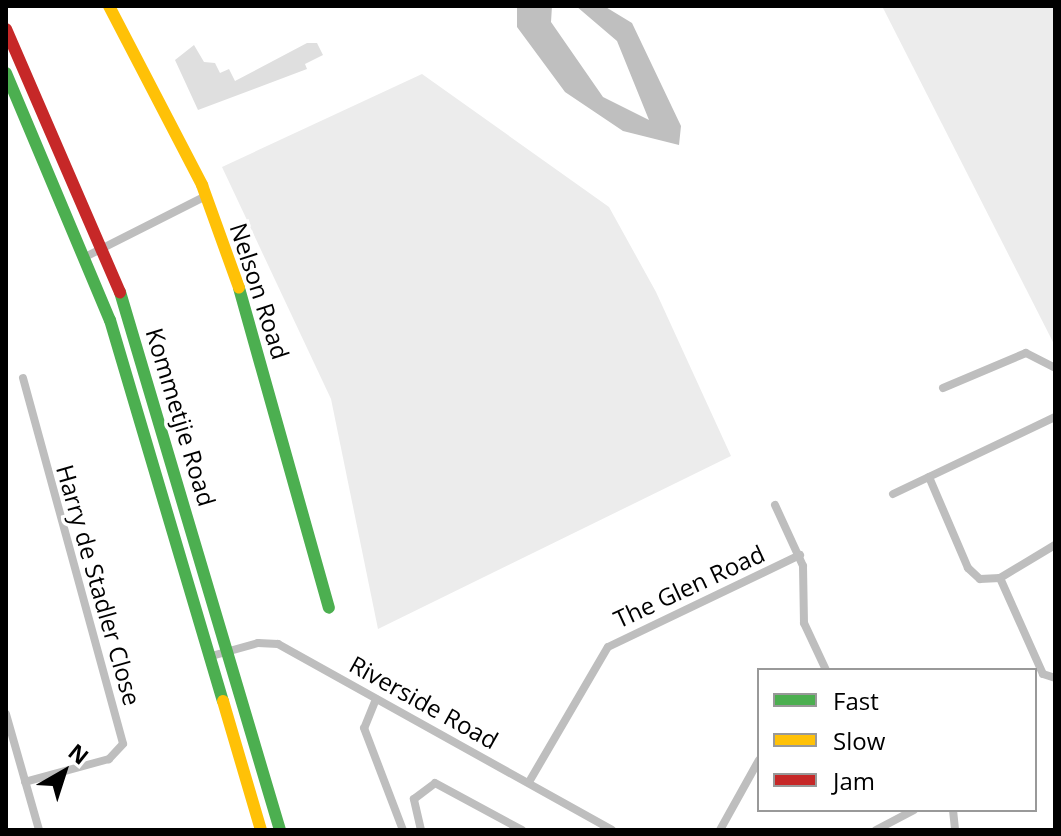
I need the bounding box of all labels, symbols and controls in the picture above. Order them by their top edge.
street label: Nelson Road [224,219,296,363]
street label: Kommetjie Road [140,324,222,510]
street label: Harry de Stadler Close [51,461,147,709]
street label: The Glen Road [609,539,769,633]
street label: Riverside Road [345,649,503,755]
legend [757,668,1037,812]
text: Fast [833,684,879,717]
text: Slow [833,724,885,757]
north arrow [24,732,104,812]
text: N [63,736,95,771]
text: Jam [833,764,875,797]

